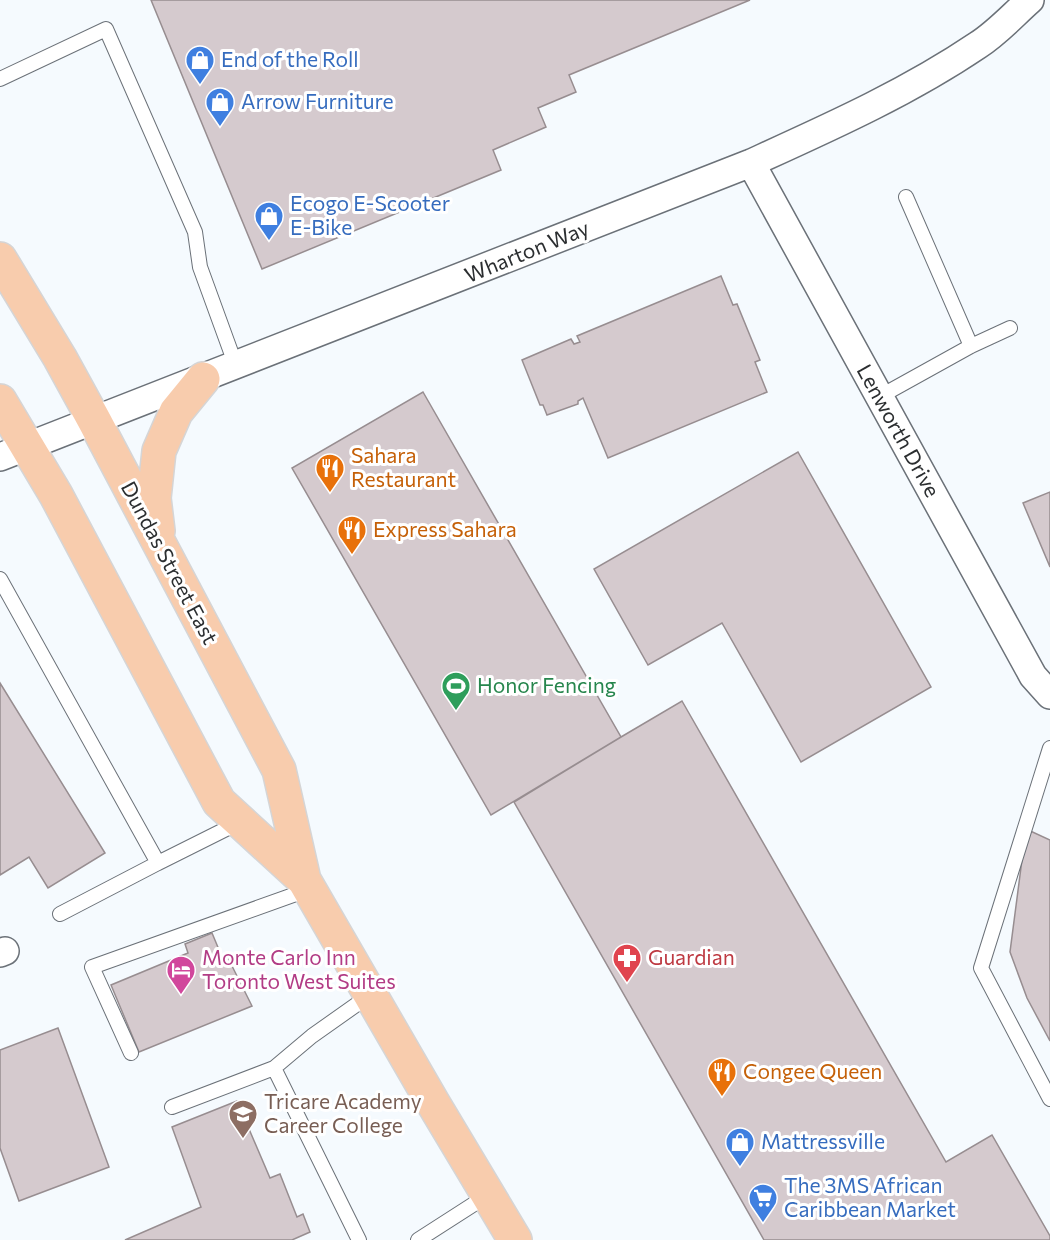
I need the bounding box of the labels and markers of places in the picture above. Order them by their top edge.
shop icon: End of the Roll [184,44,216,86]
place label: End of the Roll [221,46,359,71]
shop icon: Arrow Furniture [204,86,236,128]
place label: Arrow Furniture [241,88,394,113]
place label: Ecogo E-Scooter E-Bike [290,190,450,239]
shop icon: Ecogo E-Scooter E-Bike [253,200,285,242]
place label: Sahara Restaurant [351,442,456,491]
restaurant icon: Sahara Restaurant [314,452,346,494]
restaurant icon: Express Sahara [336,514,368,556]
place label: Express Sahara [373,516,517,541]
sports icon: Honor Fencing [440,670,472,712]
place label: Honor Fencing [477,672,616,697]
pharmacy icon: Guardian [611,942,643,984]
place label: Monte Carlo Inn Toronto West Suites [202,944,396,993]
place label: Guardian [648,944,735,969]
hotel icon: Monte Carlo Inn Toronto West Suites [165,954,197,996]
restaurant icon: Congee Queen [706,1056,738,1098]
place label: Congee Queen [743,1058,882,1083]
place label: Tricare Academy Career College [264,1088,422,1137]
school or university icon: Tricare Academy Career College [227,1098,259,1140]
shop icon: Mattressville [724,1126,756,1168]
place label: Mattressville [761,1128,885,1153]
place label: The 3MS African Caribbean Market [784,1172,956,1221]
supermarket icon: The 3MS African Caribbean Market [747,1182,779,1224]

